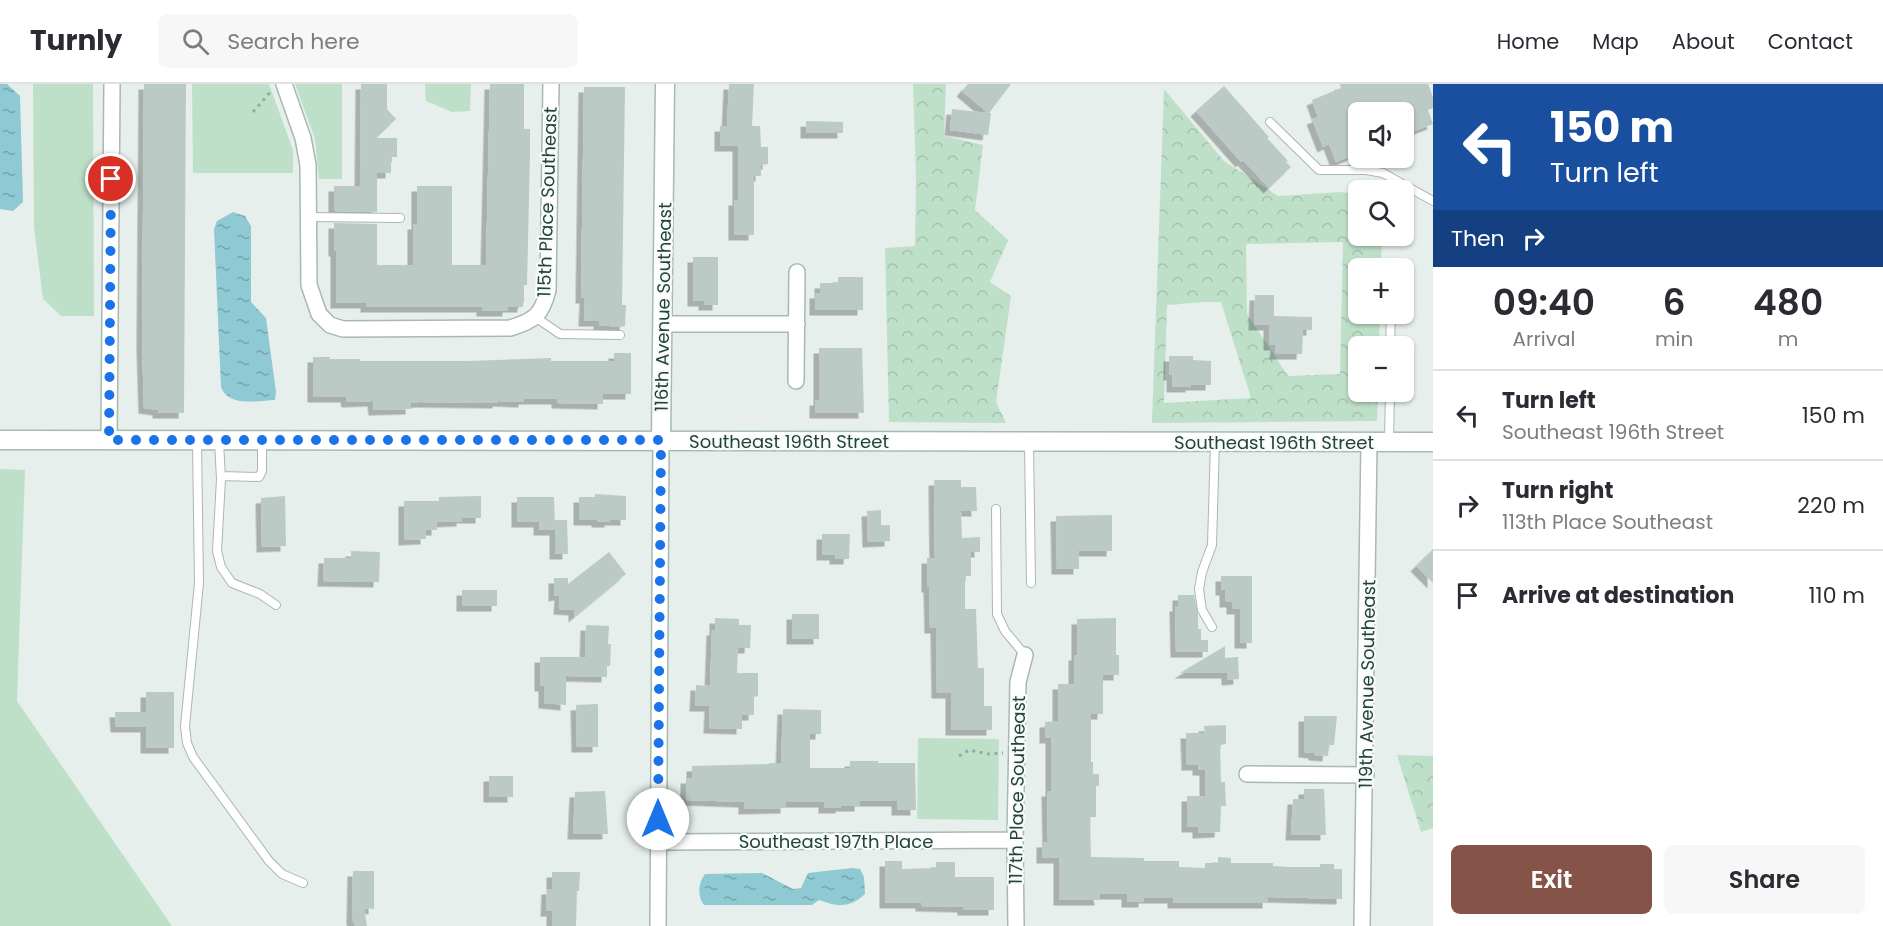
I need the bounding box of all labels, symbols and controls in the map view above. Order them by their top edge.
search box [158,14,578,68]
text: Turnly [30,21,122,60]
icon: search [179,25,212,58]
text: Search here [227,26,360,57]
text: Home [1497,27,1559,56]
text: Map [1592,27,1639,56]
text: About [1672,27,1735,56]
text: Contact [1768,27,1853,56]
text: 150 m [1550,98,1674,157]
map controls [1348,102,1414,402]
button: sound [1348,102,1414,168]
street label: 115th Place Southeast [531,106,563,298]
icon: left [1451,108,1529,186]
pin [85,153,136,204]
text: Turn left [1550,154,1659,191]
icon: arrive [94,162,127,195]
button: search [1348,180,1414,246]
street label: 116th Avenue Southeast [649,202,677,412]
icon: right [1517,222,1550,255]
text: Then [1451,223,1505,254]
button: + [1348,258,1414,324]
text: 09:40 [1493,277,1595,328]
text: 6 [1663,277,1686,328]
text: 480 [1753,277,1823,328]
text: Arrival [1512,325,1575,353]
text: min [1655,325,1693,353]
text: m [1778,325,1798,353]
button: − [1348,336,1414,402]
text: Turn left [1502,385,1596,416]
icon: left [1451,399,1484,432]
text: 150 m [1802,400,1865,431]
text: Southeast 196th Street [1502,418,1724,446]
street label: Southeast 196th Street [689,429,889,454]
street label: Southeast 196th Street [1174,430,1374,455]
text: Turn right [1502,475,1613,506]
icon: right [1451,489,1484,522]
text: 220 m [1797,490,1865,521]
text: 113th Place Southeast [1502,508,1713,536]
street label: 119th Avenue Southeast [1353,579,1381,789]
icon: arrive [1451,579,1484,612]
text: Arrive at destination [1502,580,1734,611]
text: 110 m [1809,580,1865,611]
street label: 117th Place Southeast [1003,695,1031,885]
position arrow [626,787,690,851]
street label: Southeast 197th Place [739,829,933,854]
button: Exit [1451,845,1652,914]
button: Share [1664,845,1865,914]

